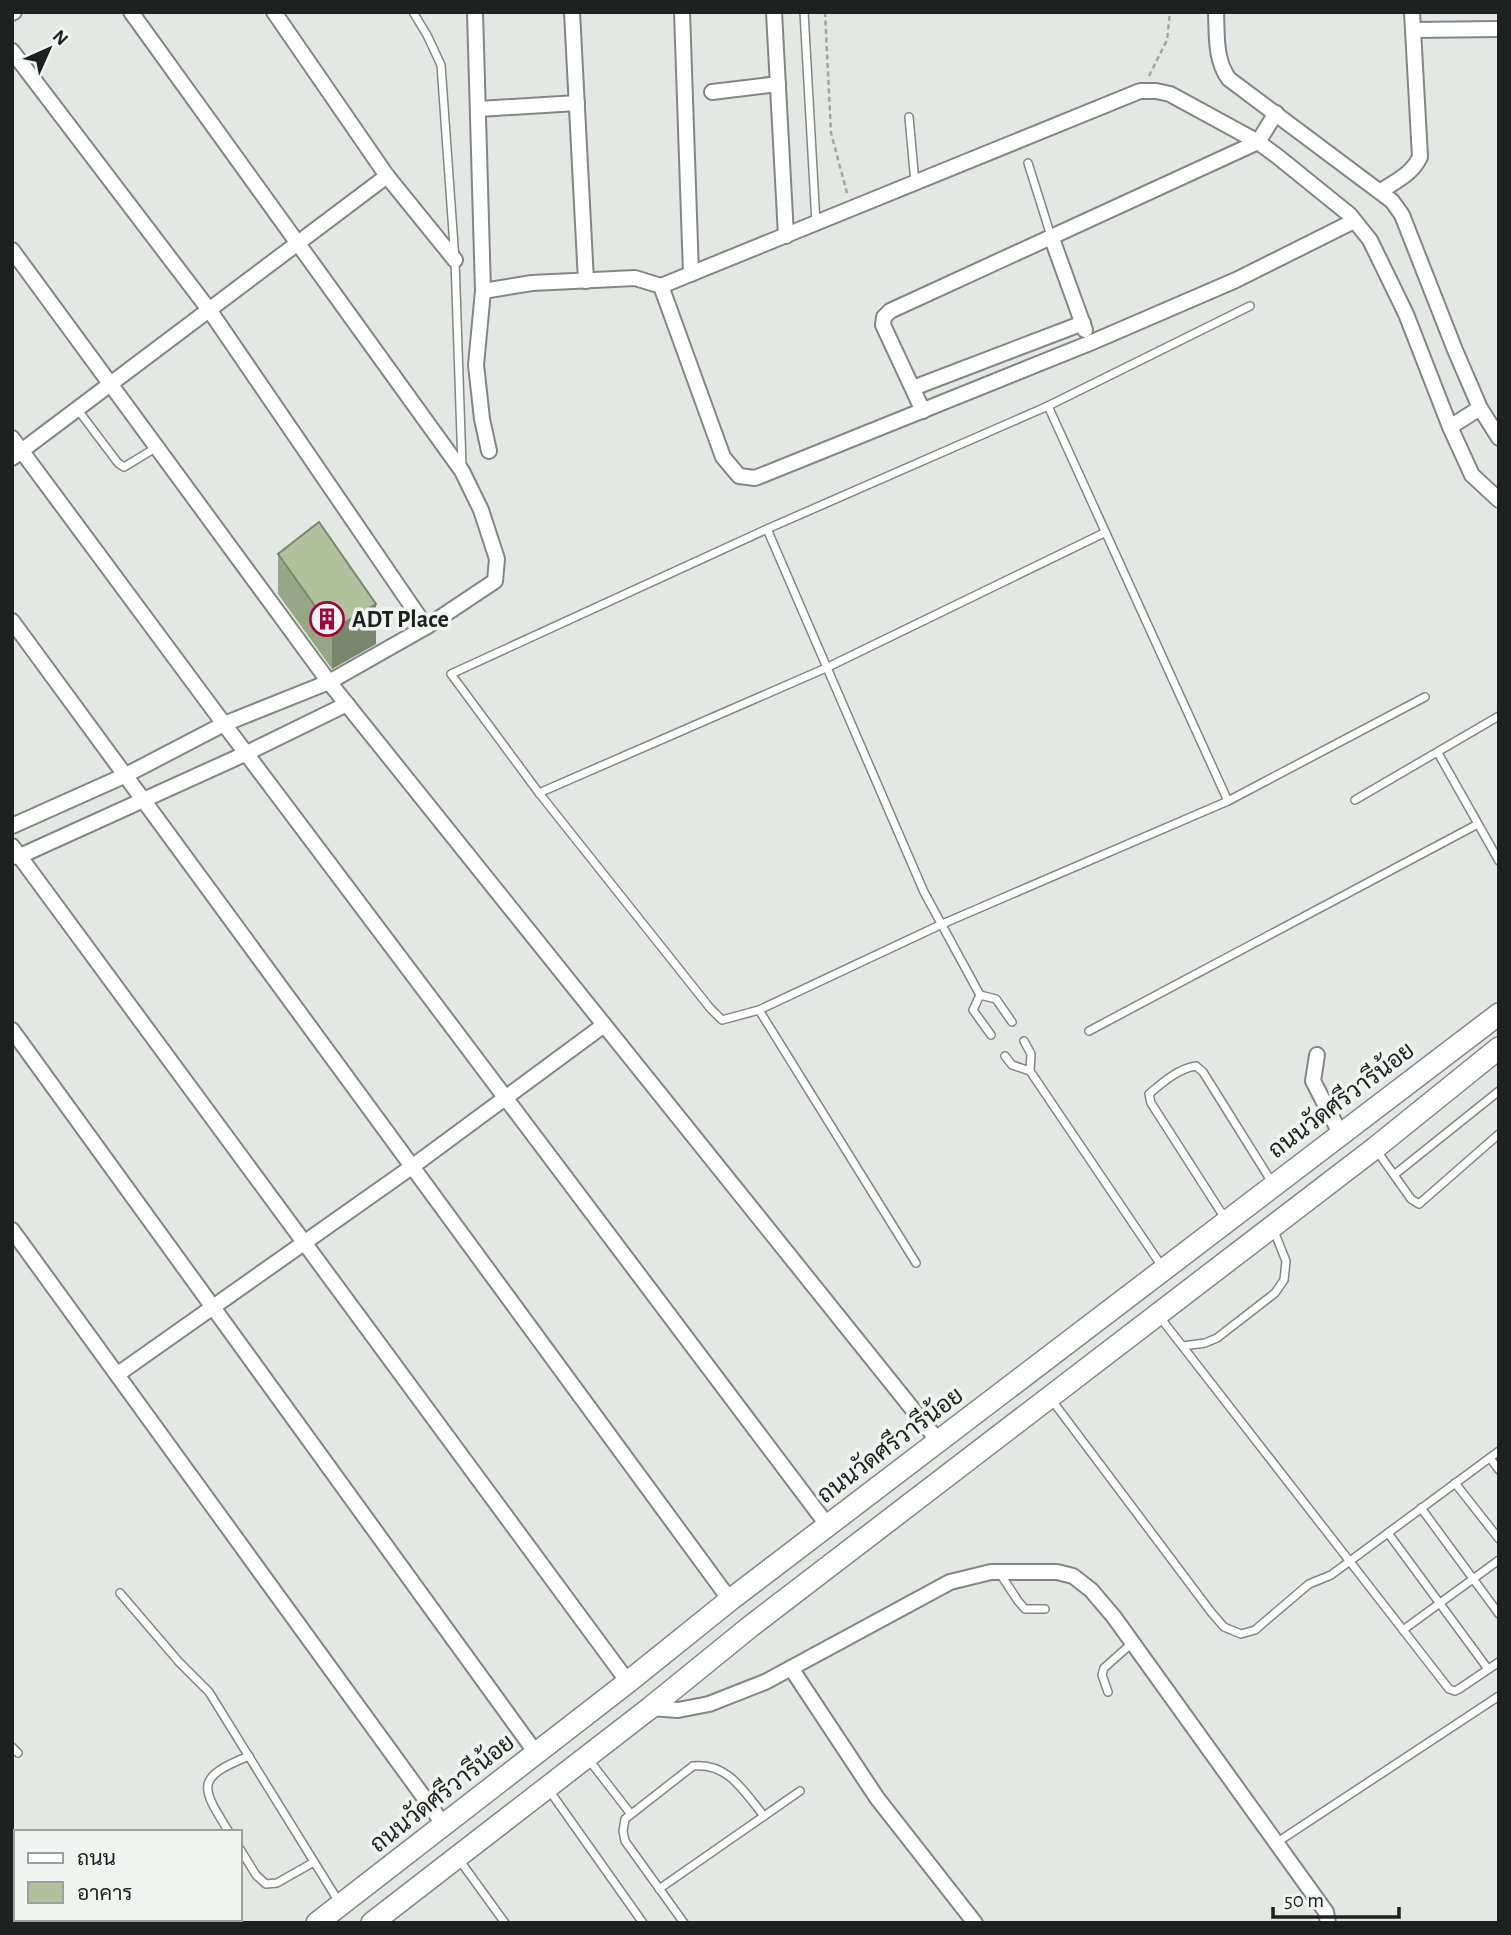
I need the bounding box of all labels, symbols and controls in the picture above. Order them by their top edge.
north arrow [14,14,84,84]
text: N [49,27,71,49]
building icon: ADT Place [308,600,346,638]
place label: ADT Place [352,608,449,632]
street label: ถนนวัดศรีวารีน้อย [1262,1035,1419,1163]
street label: ถนนวัดศรีวารีน้อย [811,1380,968,1508]
street label: ถนนวัดศรีวารีน้อย [364,1727,519,1857]
legend [14,1830,242,1921]
text: ถนน [77,1848,116,1869]
scale bar [1273,1876,1399,1920]
text: อาคาร [77,1883,133,1904]
text: 50 m [1284,1890,1324,1911]

